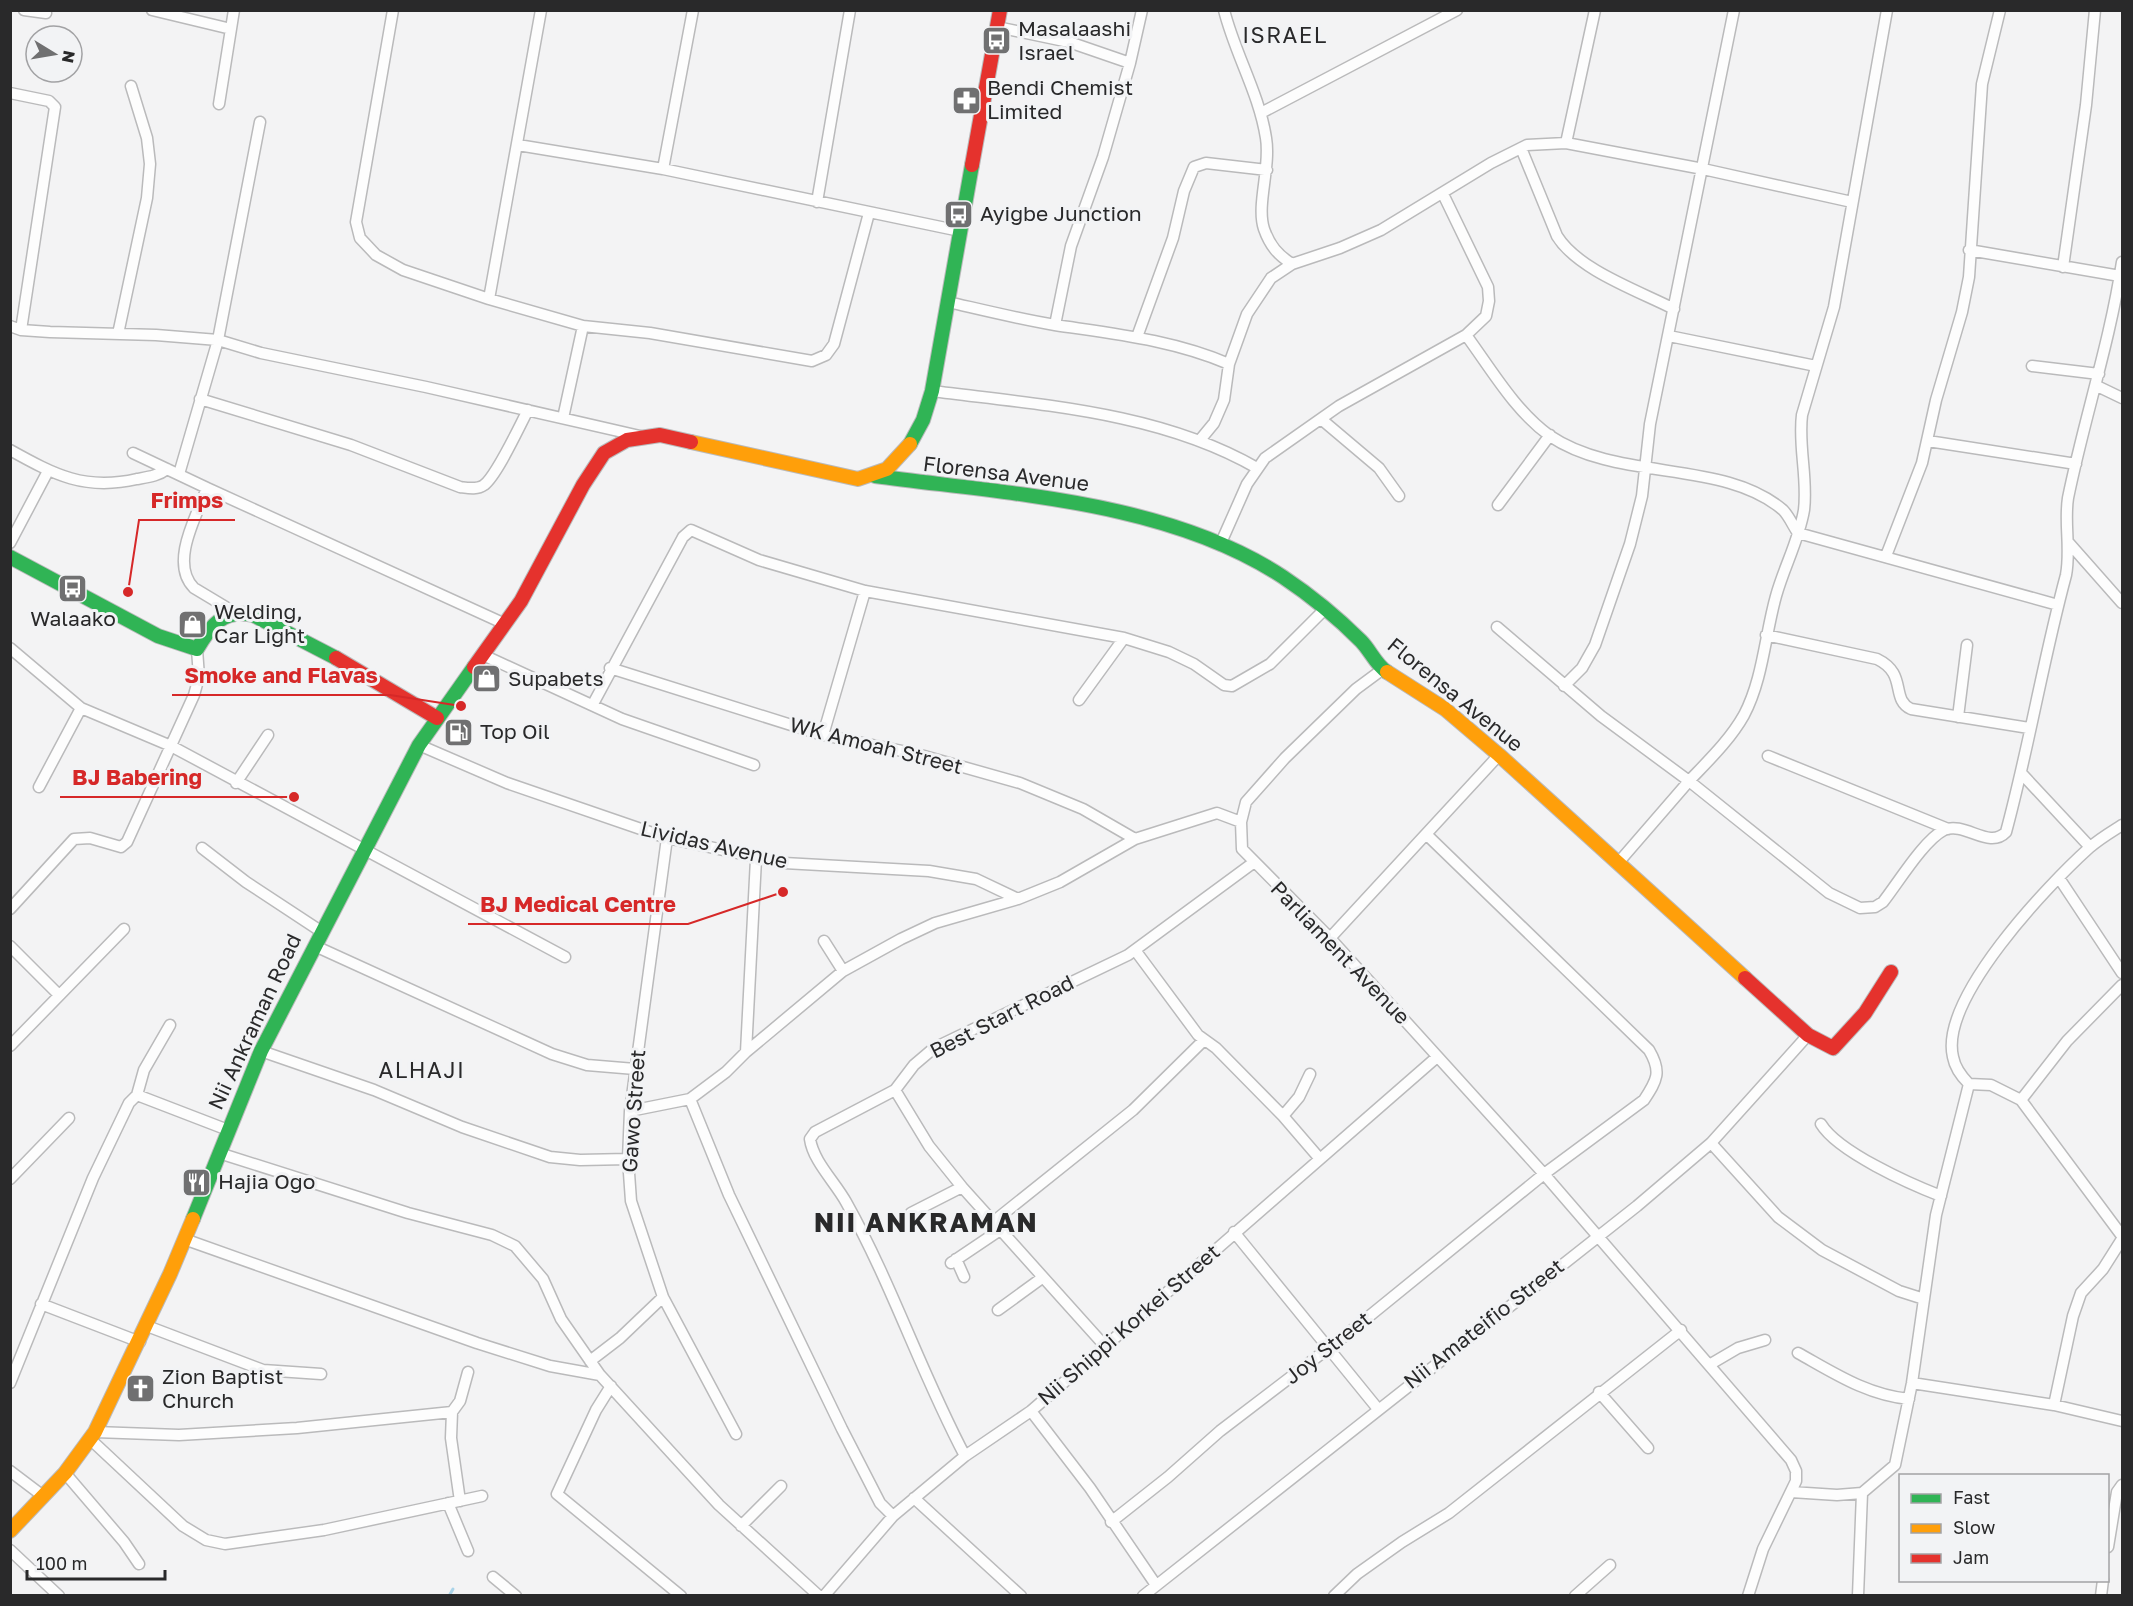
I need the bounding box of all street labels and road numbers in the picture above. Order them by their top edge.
street label: Florensa Avenue [922,450,1091,496]
street label: Florensa Avenue [1383,632,1529,757]
street label: WK Amoah Street [787,711,965,779]
street label: Lividas Avenue [638,814,790,874]
street label: Parliament Avenue [1266,875,1416,1029]
street label: Nii Ankraman Road [202,929,306,1114]
street label: Best Start Road [925,969,1078,1064]
street label: Gawo Street [616,1049,650,1173]
street label: Nii Shippi Korkei Street [1032,1238,1225,1410]
street label: Nii Amateifio Street [1398,1253,1569,1394]
street label: Joy Street [1279,1305,1376,1389]

